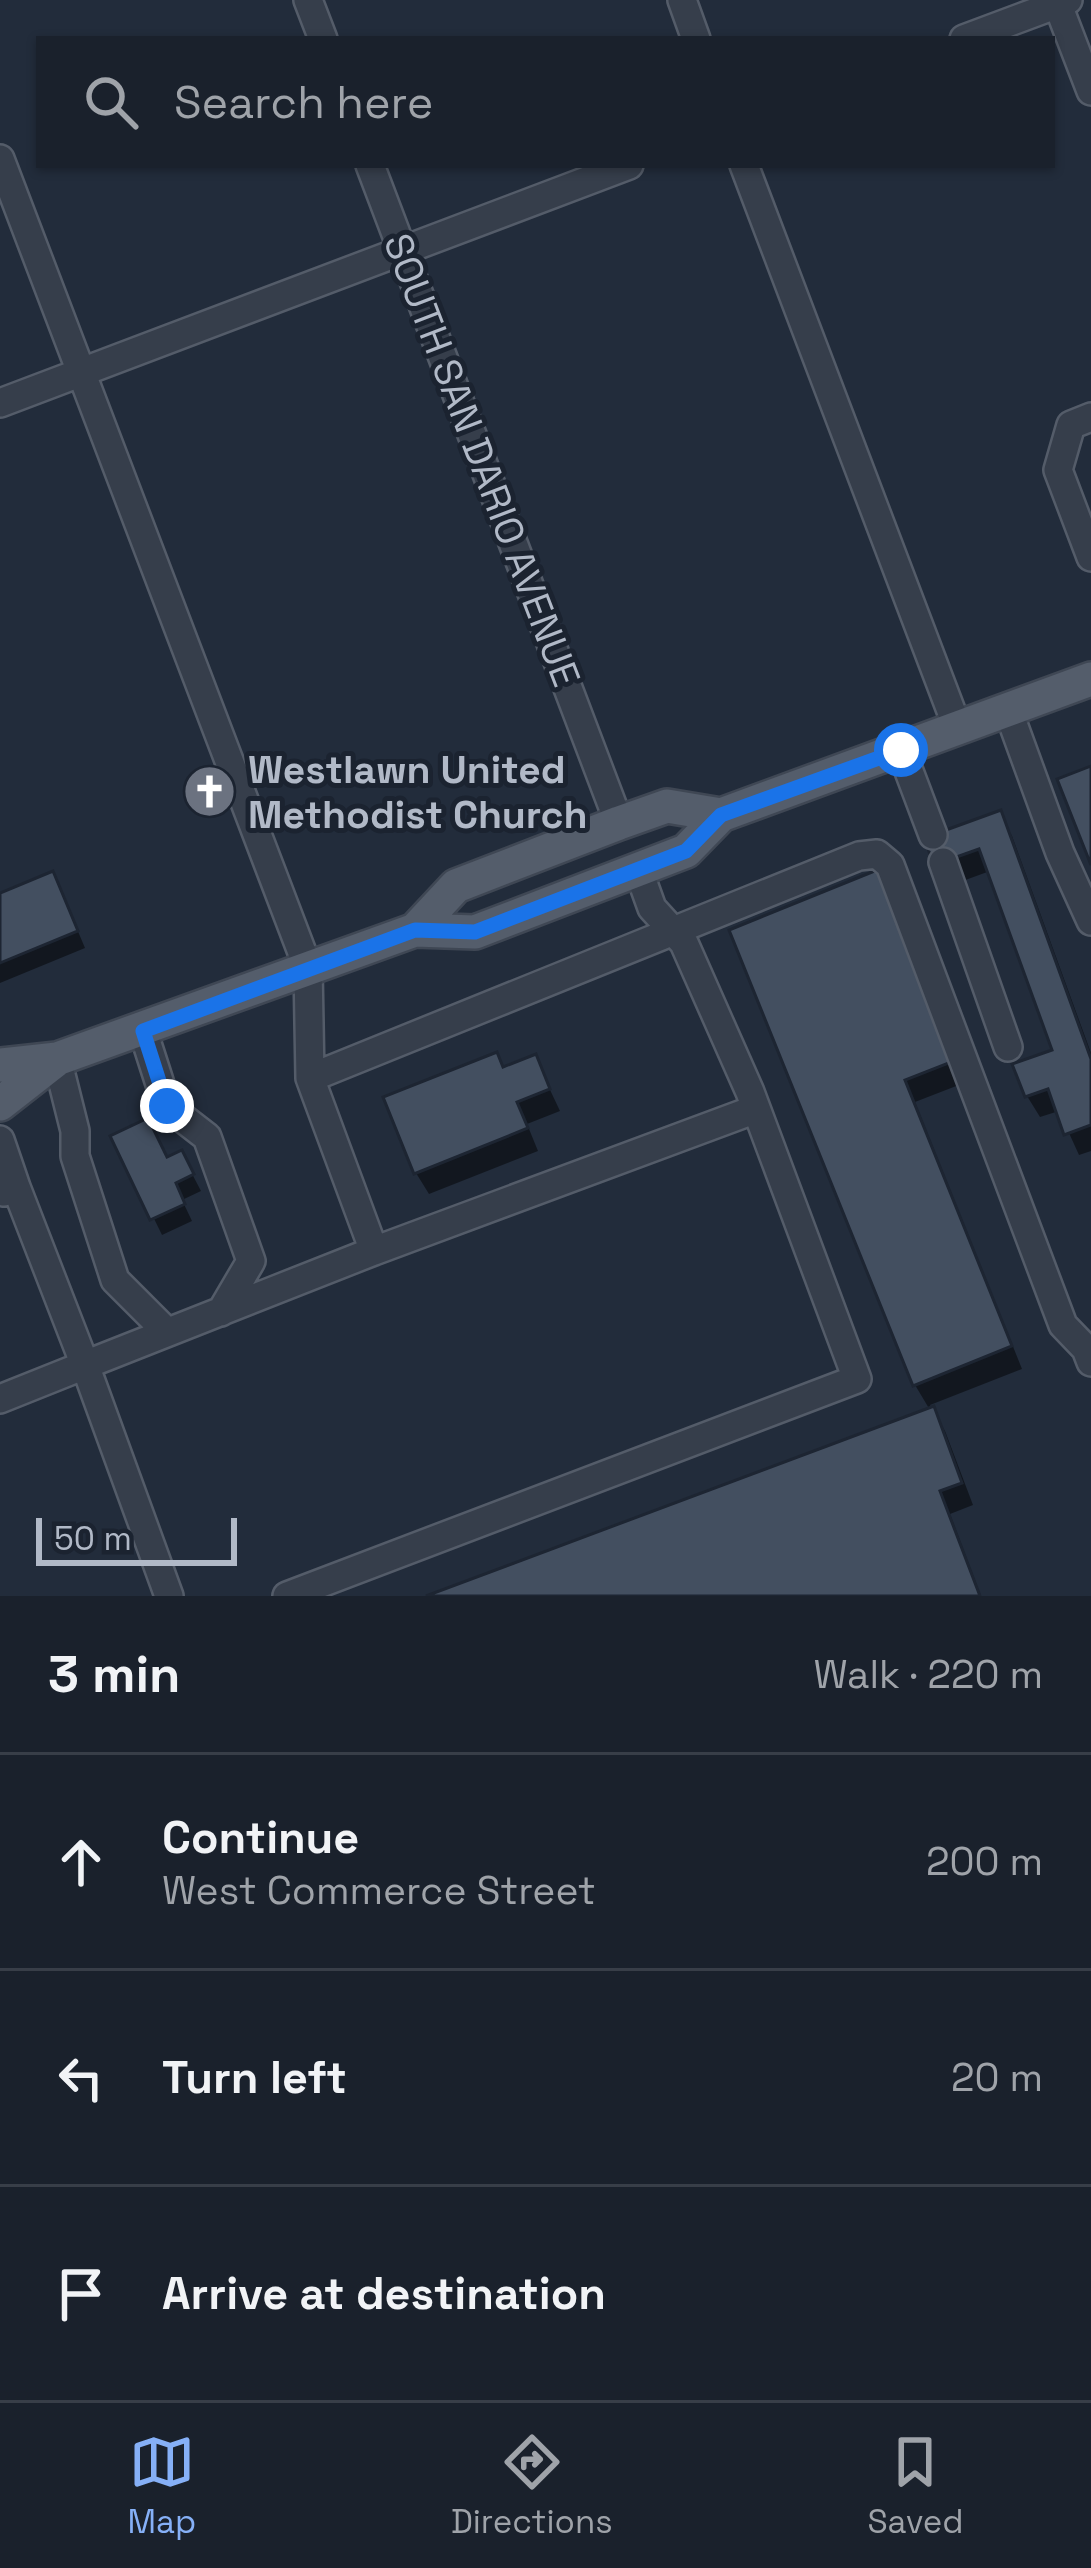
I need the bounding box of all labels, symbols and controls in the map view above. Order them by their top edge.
search box [36,36,1055,168]
icon: search [78,69,144,135]
text: Search here [174,74,433,131]
street label: SOUTH SAN DARIO AVENUE [373,227,591,693]
route start [874,723,928,777]
place label: Westlawn United Methodist Church [248,745,587,839]
church icon: Westlawn United Methodist Church [181,763,237,819]
route end [140,1079,194,1133]
scale bar [36,1512,237,1565]
text: 50 m [54,1518,132,1560]
text: 3 min [48,1642,181,1707]
text: Walk · 220 m [813,1650,1043,1699]
text: Continue [162,1809,359,1866]
icon: ahead [48,1829,114,1895]
text: 200 m [926,1837,1043,1886]
text: West Commerce Street [162,1866,596,1915]
icon: left [48,2045,114,2111]
text: Turn left [162,2049,347,2106]
text: 20 m [951,2053,1043,2102]
icon: arrive [48,2261,114,2327]
text: Arrive at destination [162,2265,606,2322]
tab: Map [127,2429,196,2543]
tab: Directions [451,2429,613,2543]
tab: Saved [867,2429,964,2543]

